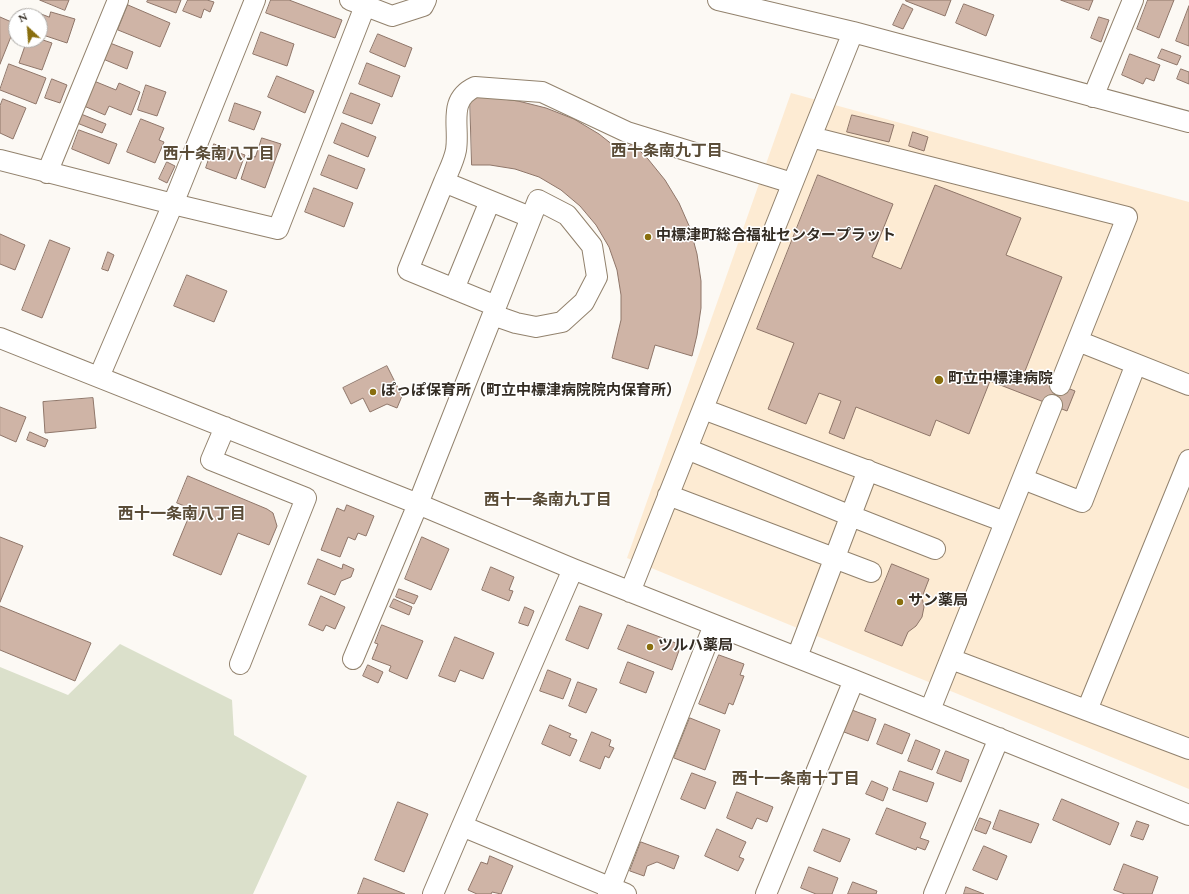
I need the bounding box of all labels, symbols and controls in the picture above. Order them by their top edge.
north arrow [8,8,48,48]
text: N [15,8,31,27]
district label: 西十条南九丁目 [611,143,723,163]
district label: 西十条南八丁目 [163,146,275,166]
place label: 中標津町総合福祉センタープラット [656,228,896,246]
marker: 中標津町総合福祉センタープラット [643,232,653,242]
place label: 町立中標津病院 [948,371,1053,389]
marker: 町立中標津病院 [933,374,945,386]
place label: ぽっぽ保育所（町立中標津病院院内保育所） [381,383,681,401]
marker: ぽっぽ保育所（町立中標津病院院内保育所） [368,387,378,397]
district label: 西十一条南九丁目 [484,492,612,512]
district label: 西十一条南八丁目 [118,506,246,526]
place label: サン薬局 [908,593,968,611]
marker: サン薬局 [895,597,905,607]
place label: ツルハ薬局 [658,638,733,656]
marker: ツルハ薬局 [645,642,655,652]
district label: 西十一条南十丁目 [732,771,860,791]

